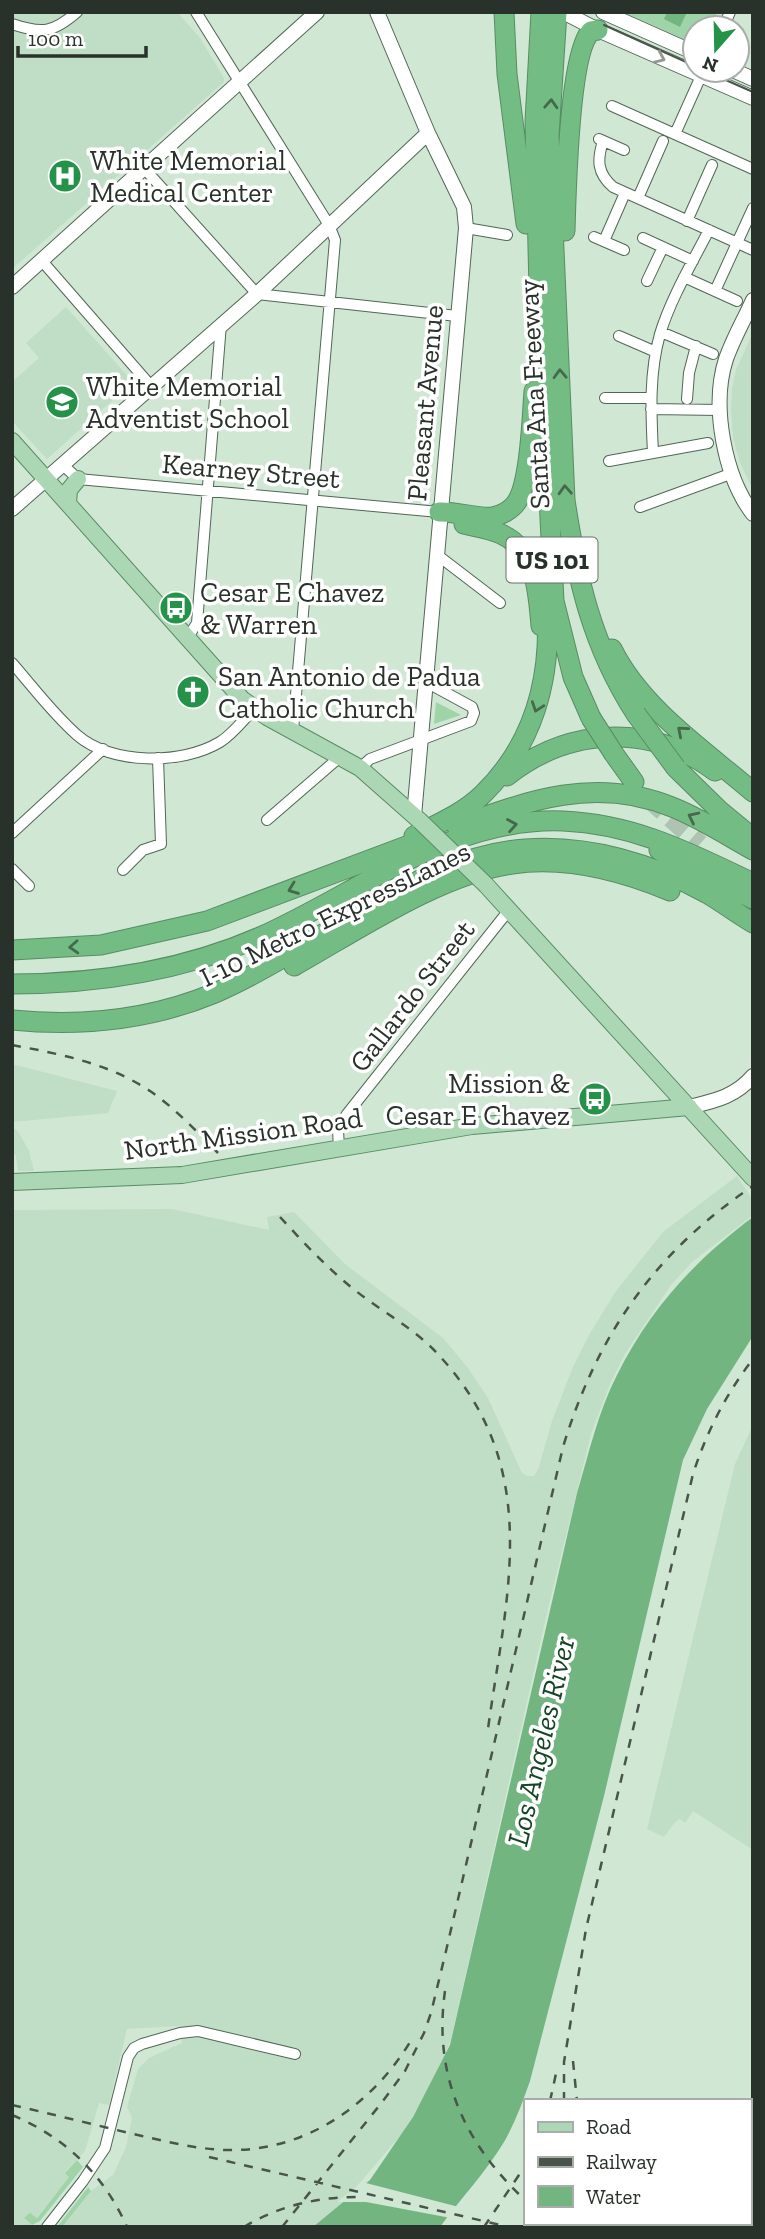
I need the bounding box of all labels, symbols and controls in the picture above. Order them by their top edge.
scale bar [18,14,145,58]
north arrow [681,14,751,84]
text: 100 m [28,26,83,51]
one-way arrow [653,50,666,64]
text: N [700,51,721,78]
one-way arrow [543,98,558,109]
place label: White Memorial Medical Center [90,144,286,209]
hospital icon: White Memorial Medical Center [46,157,84,195]
street label: Santa Ana Freeway [511,278,556,510]
street label: Pleasant Avenue [400,304,450,502]
one-way arrow [552,368,568,379]
place label: White Memorial Adventist School [86,370,289,435]
school or university icon: White Memorial Adventist School [43,383,81,421]
street label: Kearney Street [161,447,342,495]
one-way arrow [557,484,572,495]
road number: US 101 [506,538,598,582]
place label: Cesar E Chavez & Warren [200,576,384,641]
bus stop icon: Cesar E Chavez & Warren [157,589,195,627]
place label: San Antonio de Padua Catholic Church [218,660,481,725]
church icon: San Antonio de Padua Catholic Church [174,673,212,711]
one-way arrow [531,700,545,712]
one-way arrow [677,727,690,740]
one-way arrow [688,812,700,826]
one-way arrow [506,818,517,833]
street label: I-10 Metro ExpressLanes [195,834,475,994]
one-way arrow [287,881,300,895]
street label: Gallardo Street [343,913,482,1078]
one-way arrow [68,939,79,954]
place label: Mission & Cesar E Chavez [386,1067,570,1132]
bus stop icon: Mission & Cesar E Chavez [576,1080,614,1118]
street label: North Mission Road [122,1101,364,1167]
water label: Los Angeles River [499,1632,583,1849]
legend [524,2099,751,2225]
text: Road [586,2114,632,2139]
text: Railway [586,2149,657,2174]
text: Water [586,2184,641,2209]

